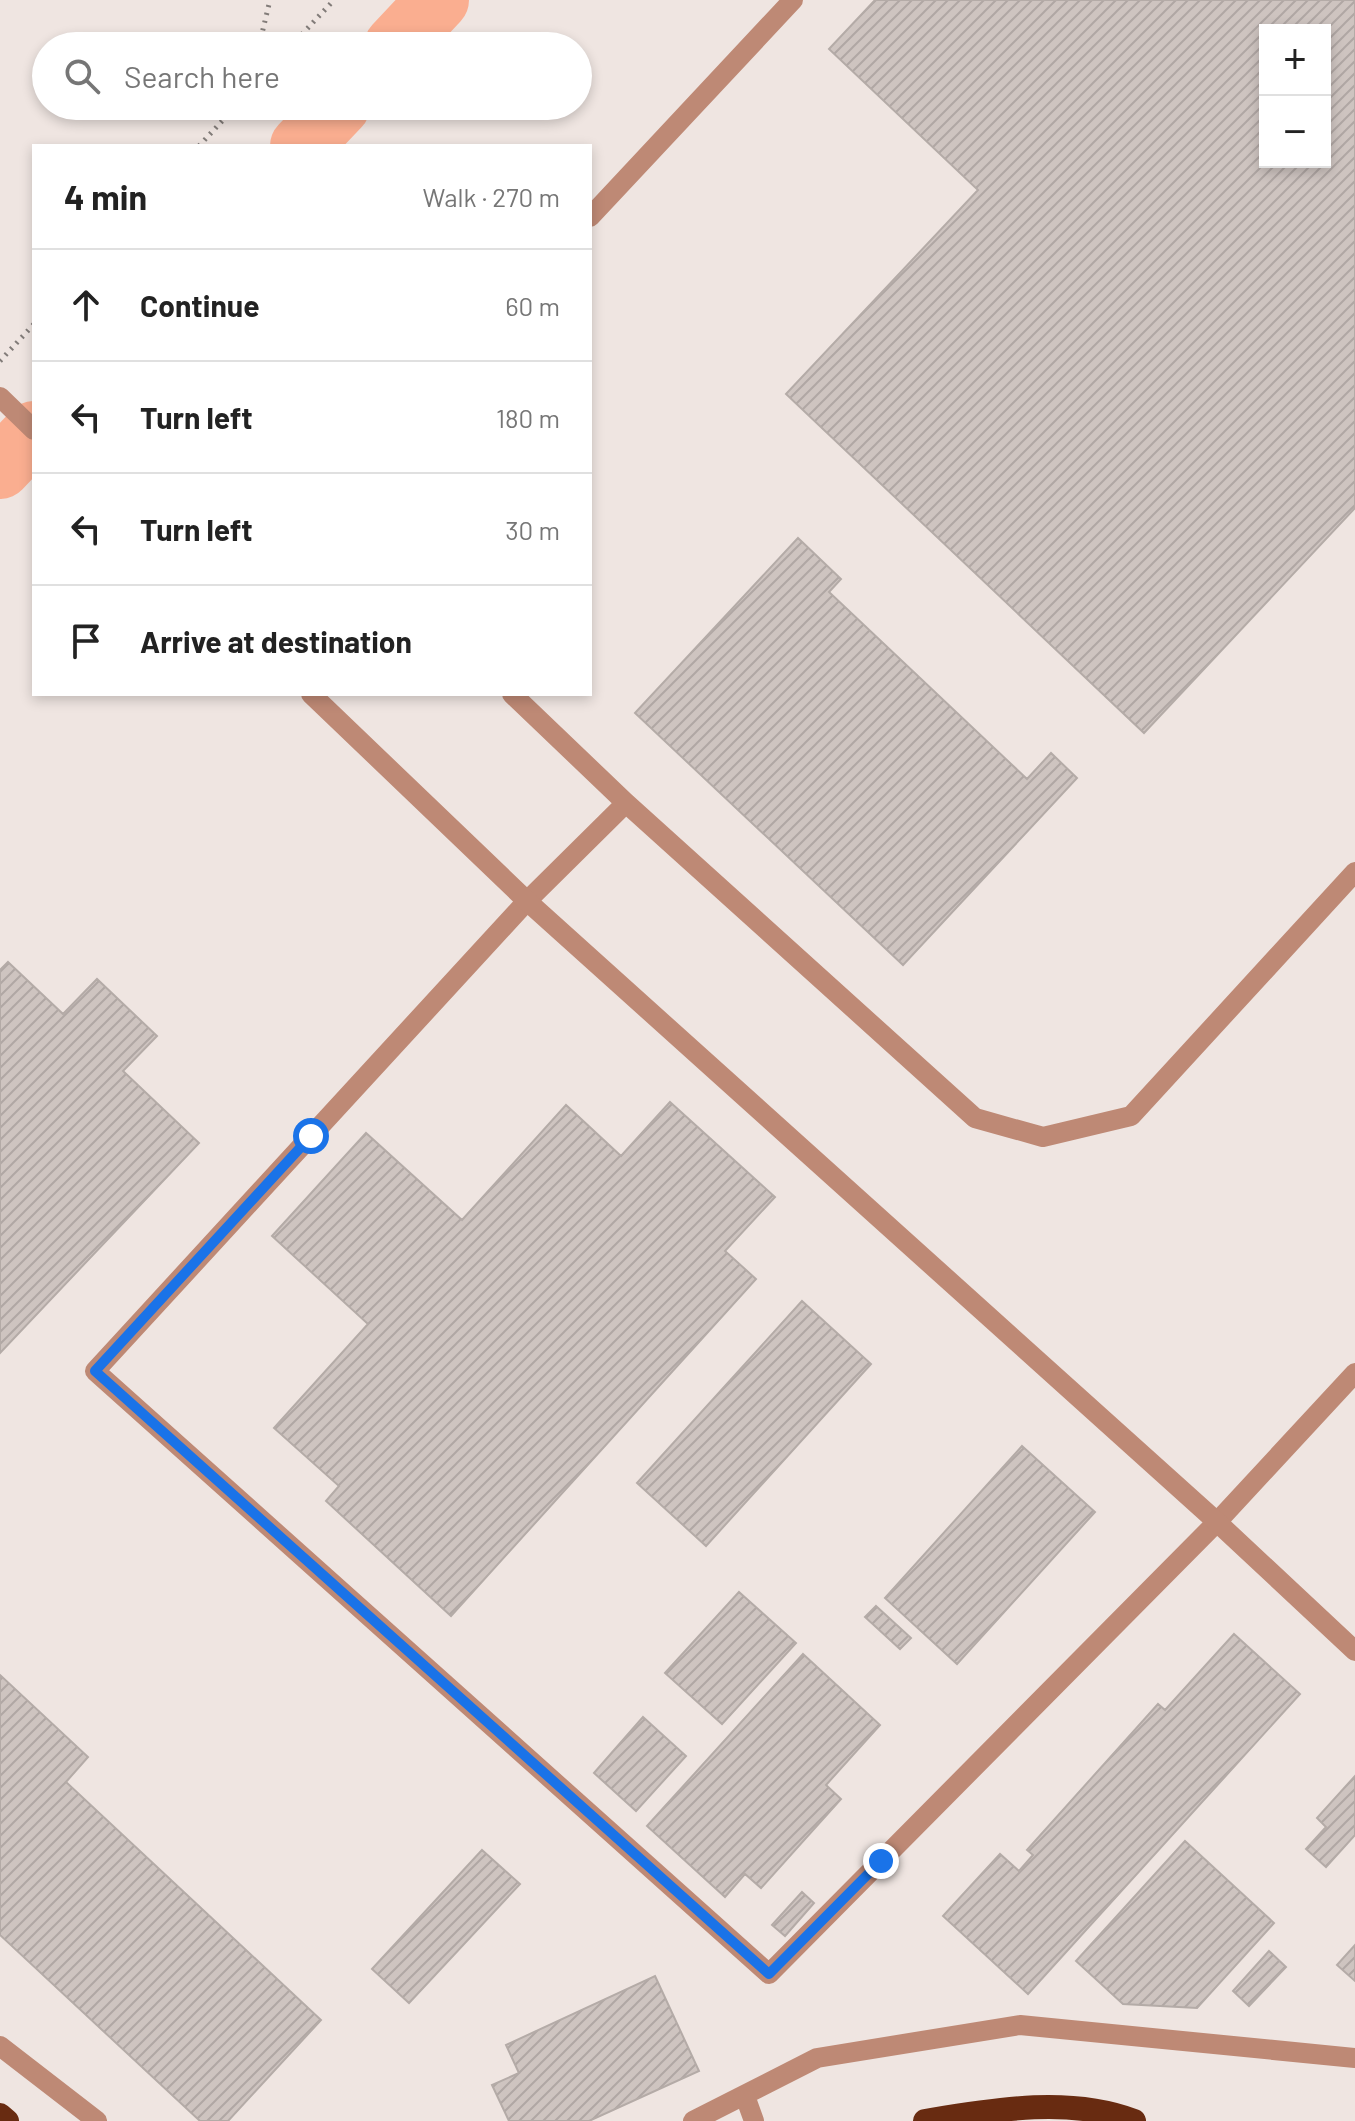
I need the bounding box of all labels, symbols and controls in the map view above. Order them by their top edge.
map controls [1259,24,1331,168]
button: + [1259,24,1331,96]
search box [32,32,592,120]
icon: search [60,54,104,98]
text: Search here [124,58,280,94]
button: − [1259,96,1331,168]
text: 4 min [64,176,147,217]
text: Walk · 270 m [423,181,560,212]
icon: ahead [64,283,108,327]
text: Continue [140,287,260,323]
text: 60 m [505,290,560,321]
icon: left [64,395,108,439]
text: Turn left [140,399,253,435]
text: 180 m [496,402,560,433]
icon: left [64,507,108,551]
text: Turn left [140,511,253,547]
text: 30 m [505,514,560,545]
icon: arrive [64,619,108,663]
text: Arrive at destination [140,623,412,659]
route start [293,1118,329,1154]
route end [863,1843,899,1879]

